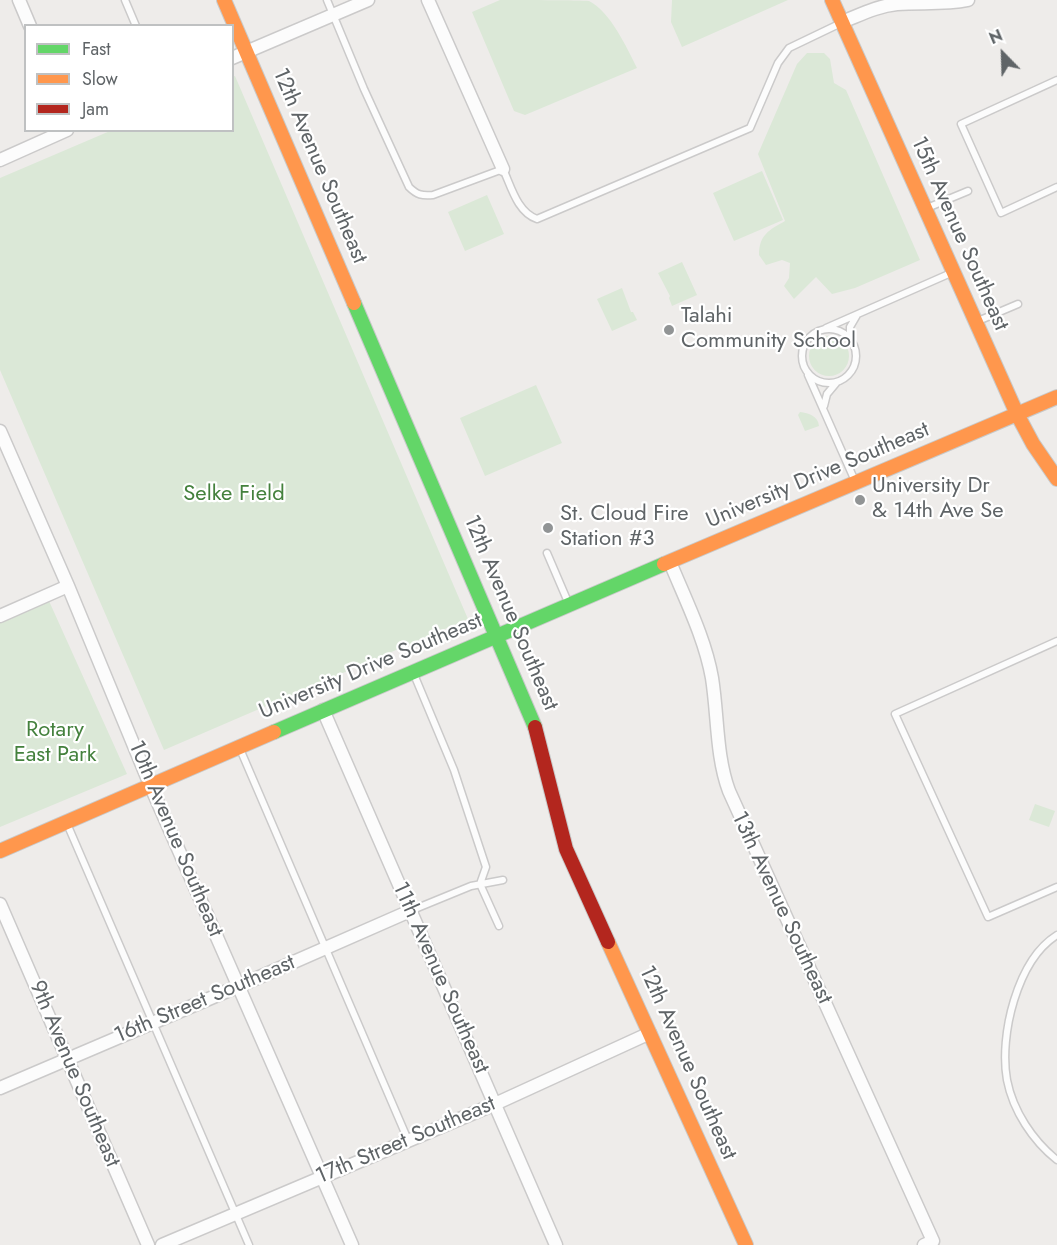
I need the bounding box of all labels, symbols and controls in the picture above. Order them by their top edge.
legend [24,24,234,132]
north arrow [973,24,1033,84]
text: N [985,24,1006,50]
text: Fast [82,36,111,62]
street label: 12th Avenue Southeast [266,64,372,268]
text: Slow [82,66,118,92]
text: Jam [82,96,109,122]
street label: 15th Avenue Southeast [904,133,1014,335]
place label: Talahi Community School [681,304,856,356]
marker: Talahi Community School [662,323,676,337]
street label: University Drive Southeast [703,417,933,535]
place label: University Dr & 14th Ave Se [872,474,1004,526]
park label: Selke Field [183,482,285,508]
marker: University Dr & 14th Ave Se [853,493,867,507]
place label: St. Cloud Fire Station #3 [560,502,689,554]
street label: 12th Avenue Southeast [457,511,563,715]
marker: St. Cloud Fire Station #3 [541,521,555,535]
street label: University Drive Southeast [256,608,486,726]
park label: Rotary East Park [14,718,96,770]
street label: 10th Avenue Southeast [122,737,228,941]
street label: 13th Avenue Southeast [725,808,837,1008]
street label: 11th Avenue Southeast [386,878,494,1078]
street label: 16th Street Southeast [111,950,299,1050]
street label: 12th Avenue Southeast [632,962,742,1164]
street label: 9th Avenue Southeast [23,977,125,1171]
street label: 17th Street Southeast [312,1091,500,1191]

